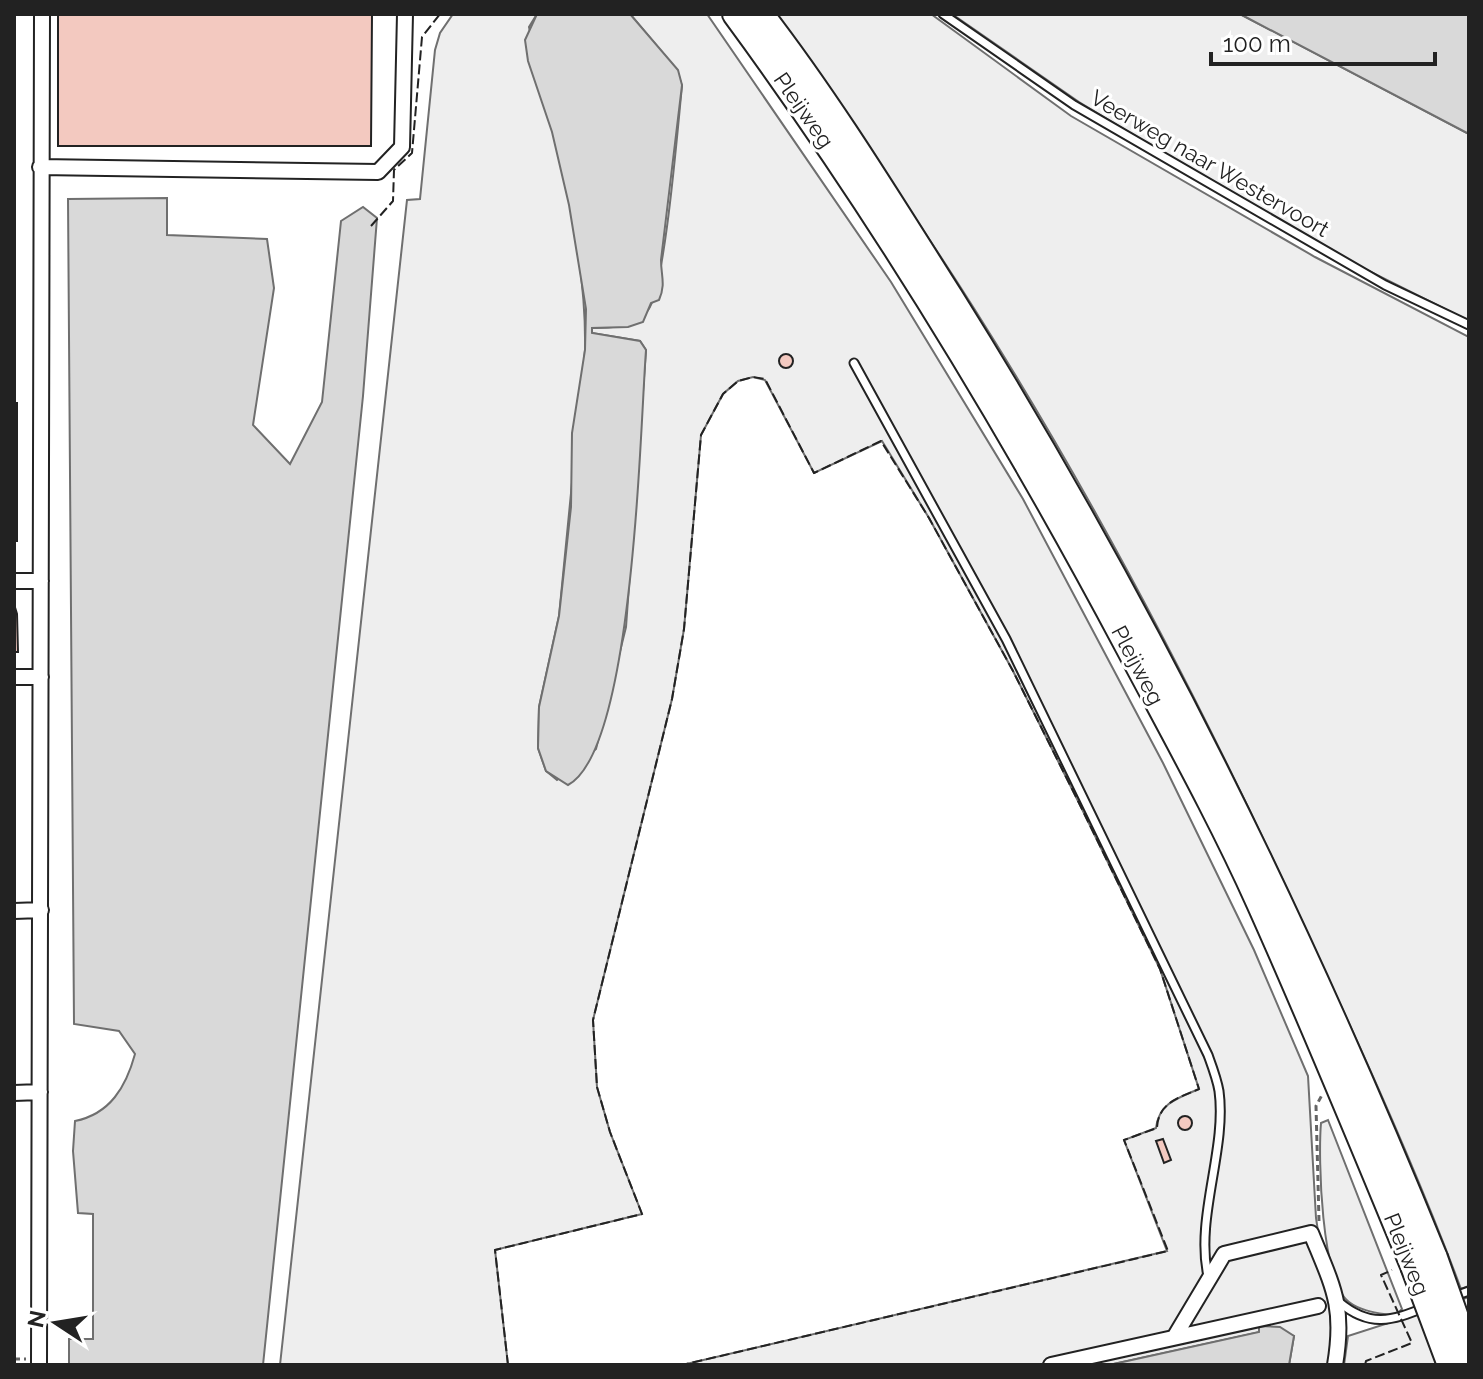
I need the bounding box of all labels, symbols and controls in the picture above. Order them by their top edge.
scale bar [1211,16,1435,66]
text: 100 m [1223,29,1291,58]
street label: Pleijweg [769,67,839,153]
street label: Veerweg naar Westervoort [1086,84,1334,242]
street label: Pleijweg [1106,621,1170,709]
street label: Pleijweg [1379,1209,1435,1299]
north arrow [16,1283,96,1363]
text: N [22,1308,51,1330]

